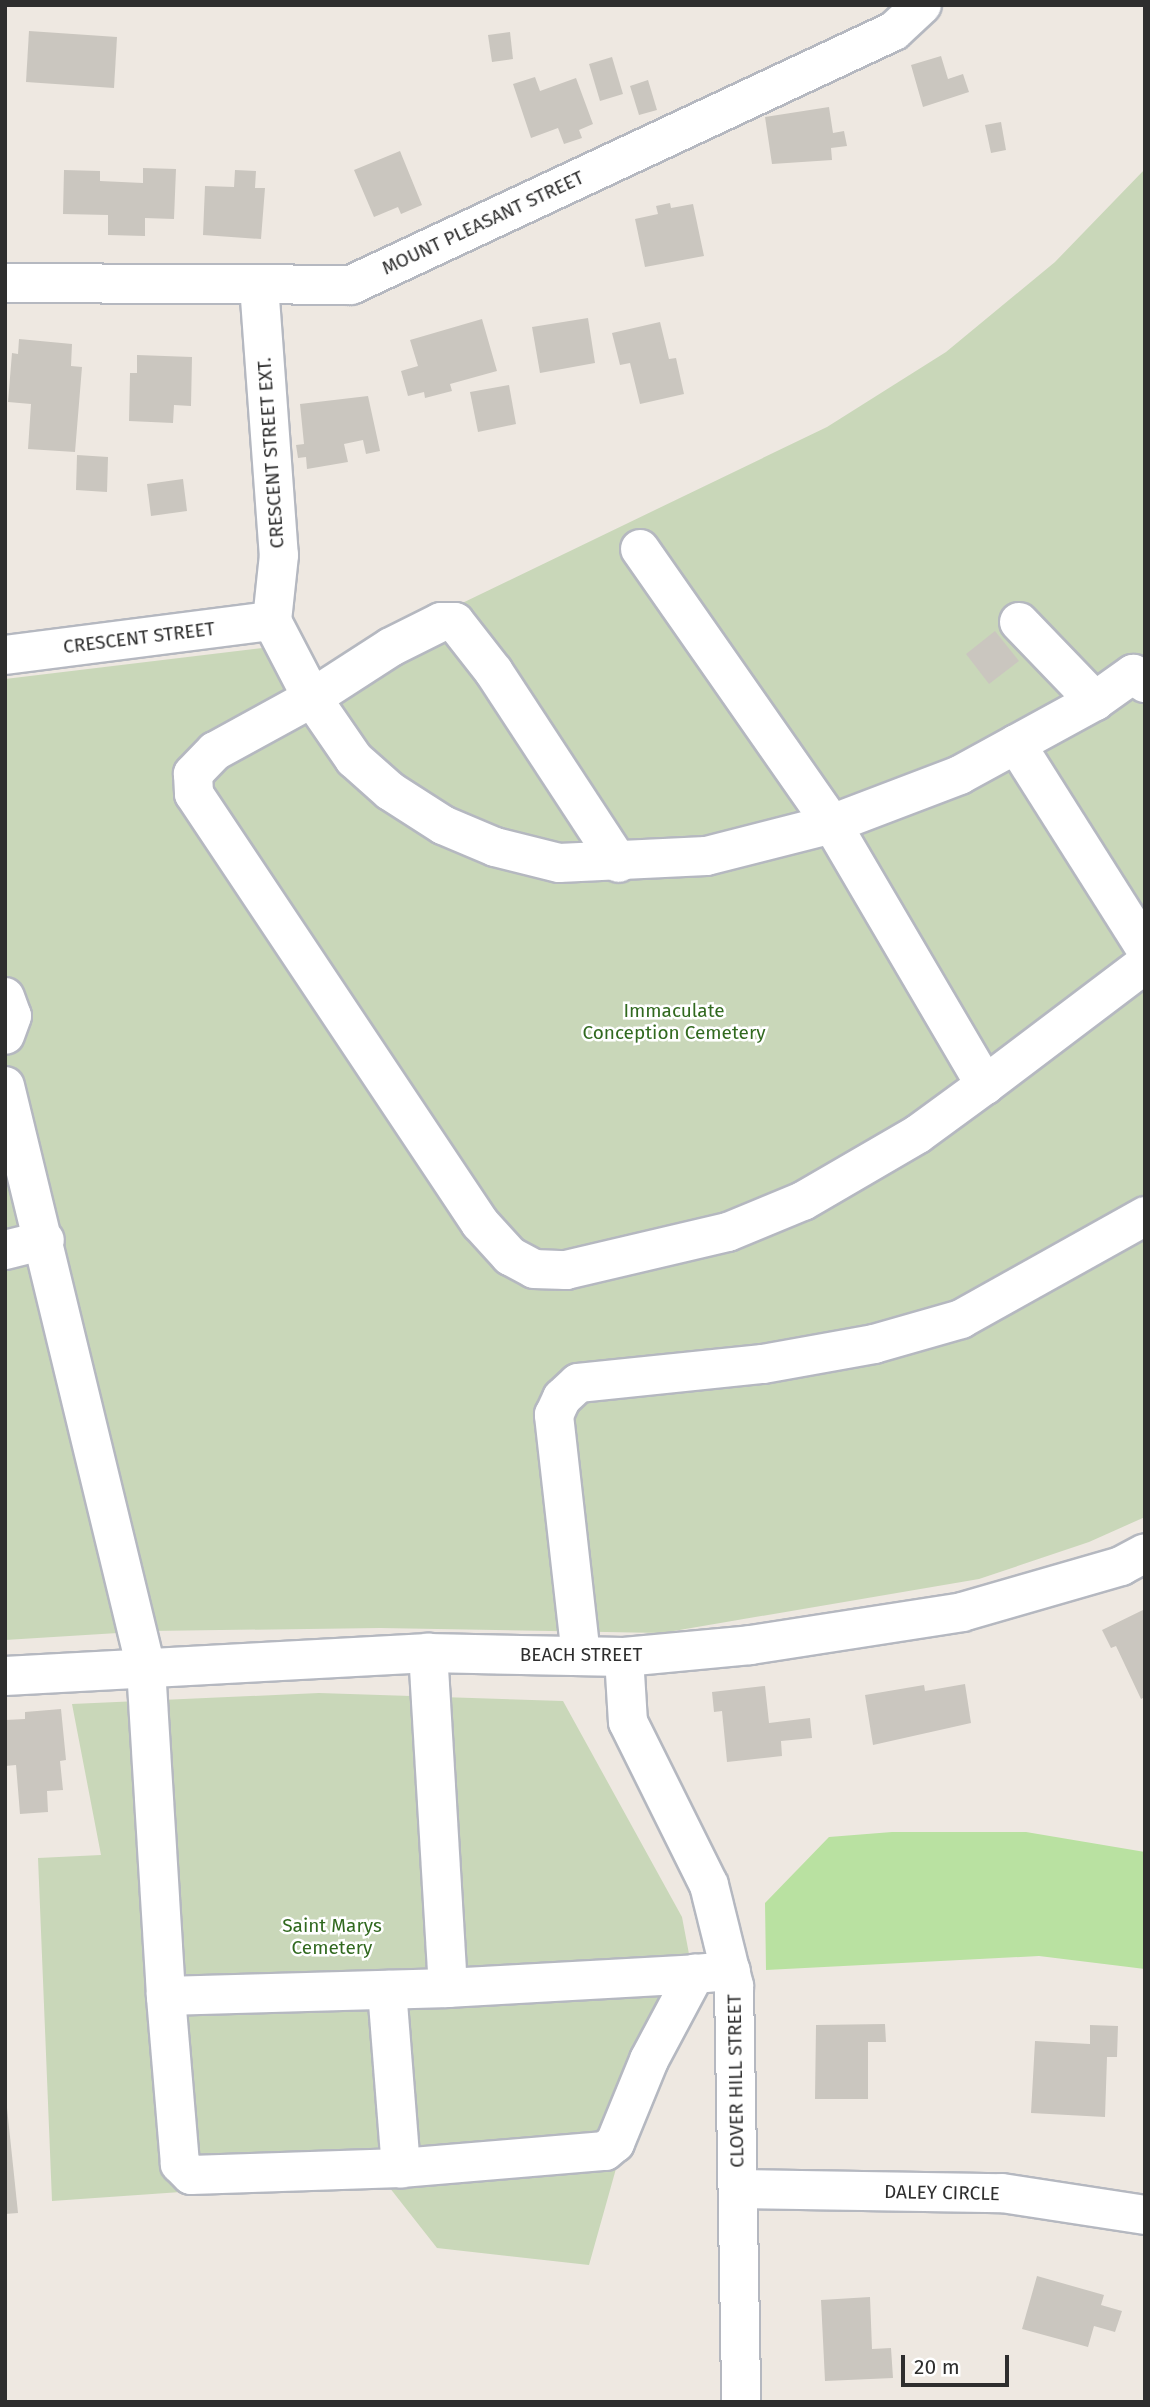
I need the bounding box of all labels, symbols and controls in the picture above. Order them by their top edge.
street label: MOUNT PLEASANT STREET [378,166,588,280]
street label: CRESCENT STREET EXT. [253,357,289,549]
street label: CRESCENT STREET [62,617,216,659]
park label: Immaculate Conception Cemetery [582,1000,766,1044]
street label: BEACH STREET [520,1644,642,1666]
park label: Saint Marys Cemetery [282,1915,382,1959]
street label: CLOVER HILL STREET [723,1994,749,2168]
street label: DALEY CIRCLE [884,2181,1000,2205]
scale bar [905,2340,1014,2384]
text: 20 m [914,2354,960,2380]

